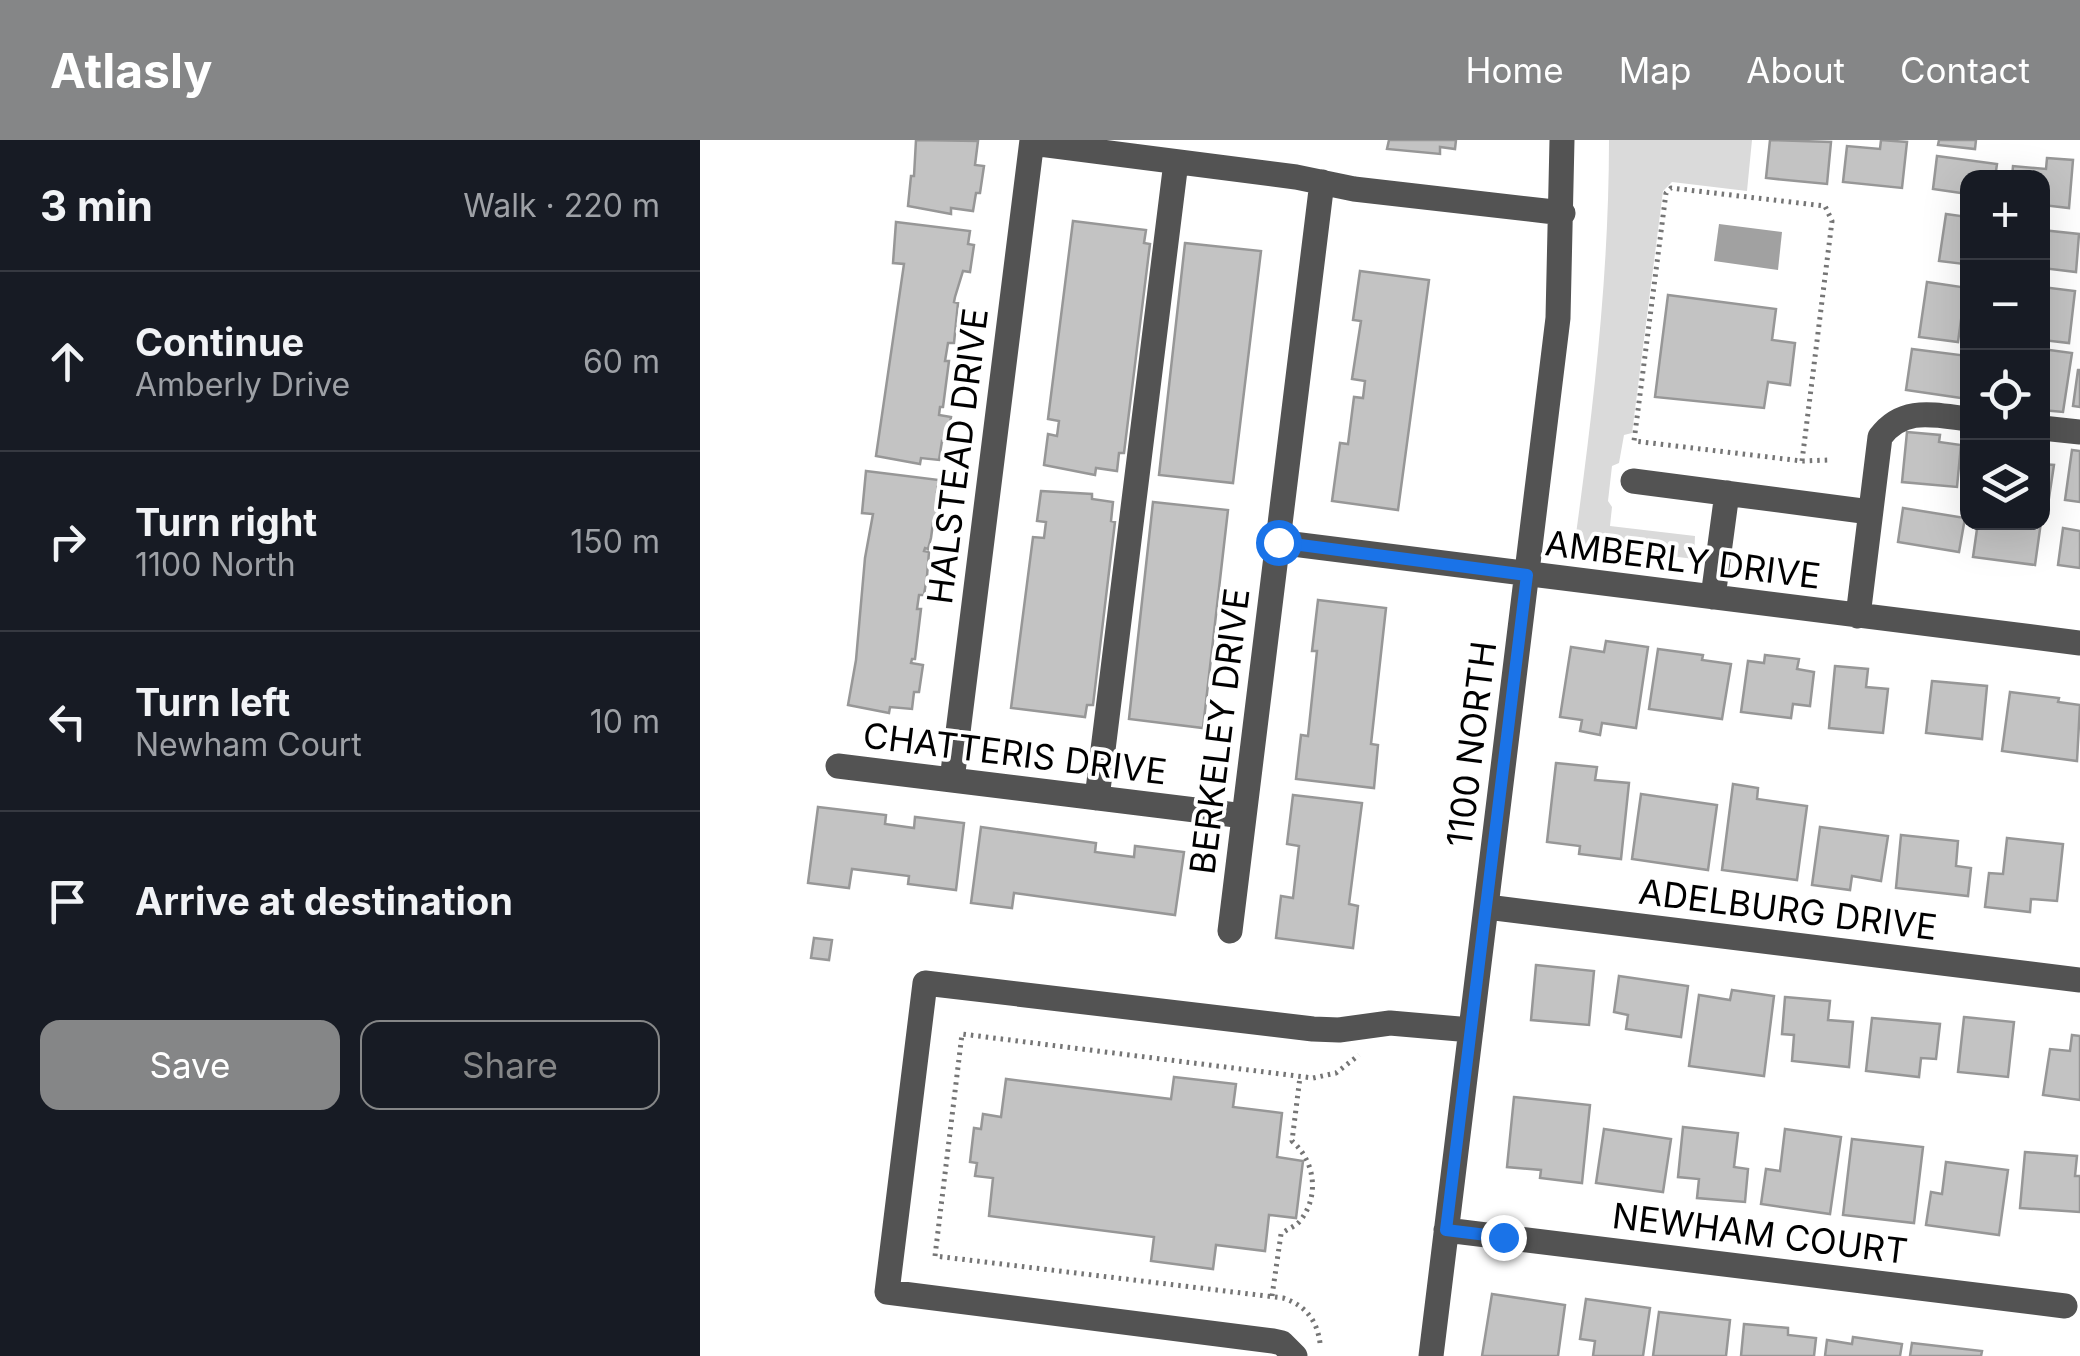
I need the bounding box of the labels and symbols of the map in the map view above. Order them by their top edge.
street label: HALSTEAD DRIVE [918,306,996,606]
route start [1256,520,1302,566]
street label: AMBERLY DRIVE [1543,521,1823,597]
street label: BERKELEY DRIVE [1181,586,1257,876]
street label: 1100 NORTH [1438,639,1504,849]
street label: CHATTERIS DRIVE [861,714,1169,792]
street label: ADELBURG DRIVE [1637,870,1939,948]
street label: NEWHAM COURT [1610,1194,1910,1272]
route end [1481,1215,1527,1261]

